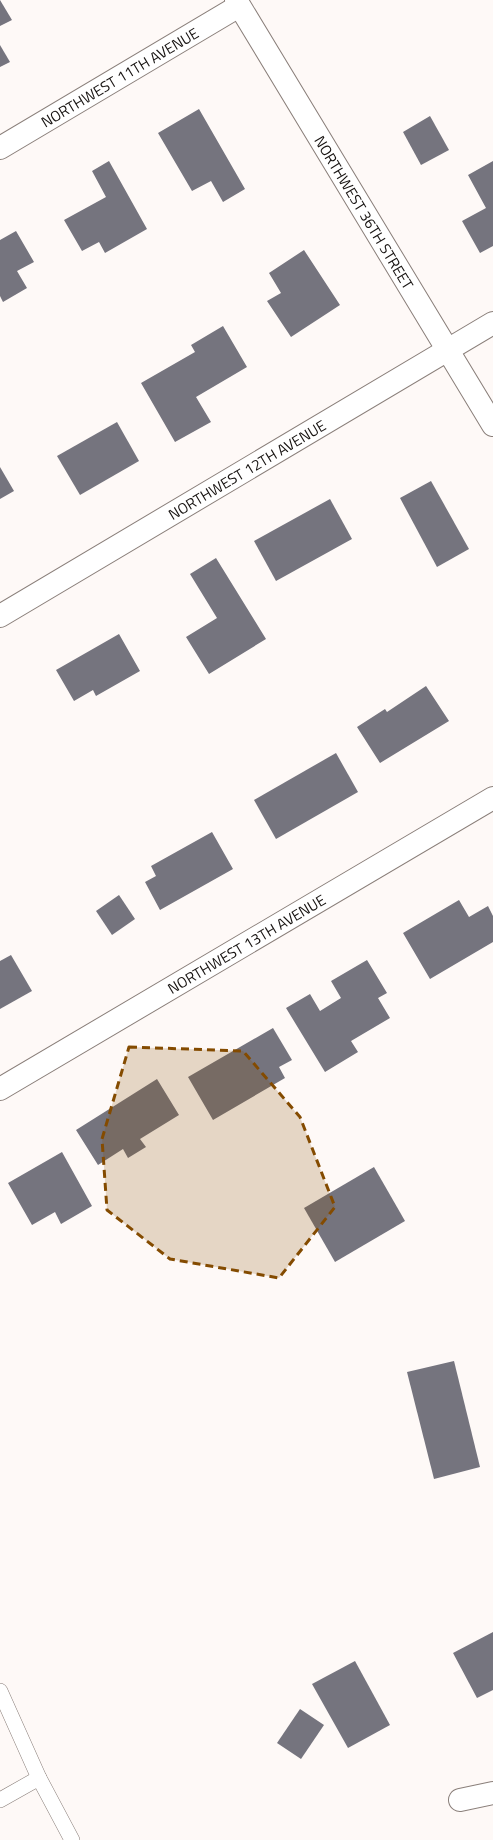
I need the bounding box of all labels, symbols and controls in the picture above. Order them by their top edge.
street label: NORTHWEST 11TH AVENUE [36,21,203,133]
street label: NORTHWEST 36TH STREET [309,131,420,294]
street label: NORTHWEST 12TH AVENUE [164,414,330,525]
street label: NORTHWEST 13TH AVENUE [163,888,330,999]

